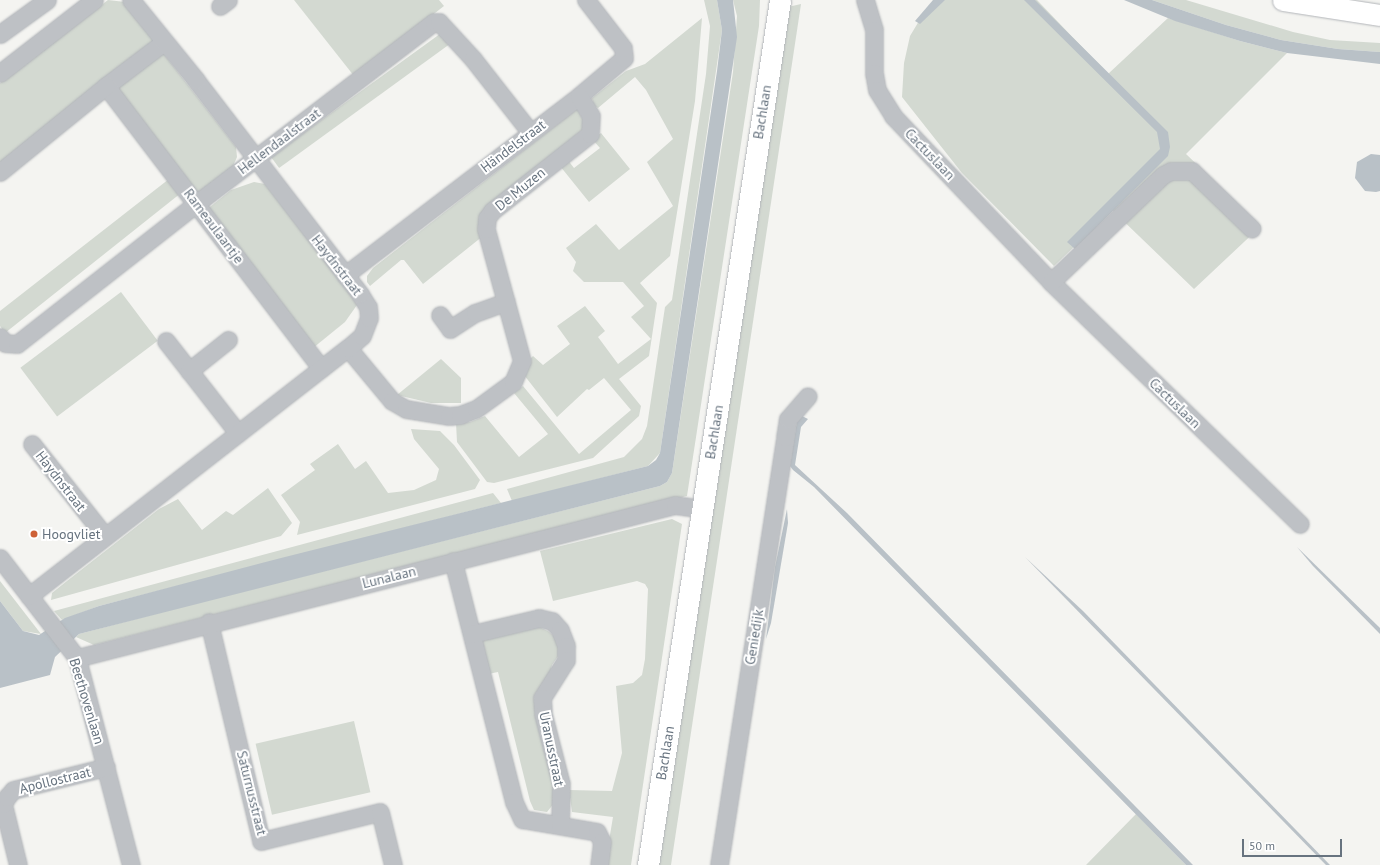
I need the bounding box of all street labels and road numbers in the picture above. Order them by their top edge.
street label: Bachlaan [749,84,775,140]
street label: Hellendaalstraat [234,104,324,178]
street label: Händelstraat [477,116,549,176]
street label: Cactuslaan [901,125,959,183]
street label: De Muzen [492,164,548,214]
street label: Rameaulaantje [180,185,248,267]
street label: Haydnstraat [308,231,366,299]
street label: Cactuslaan [1146,374,1204,432]
street label: Bachlaan [701,404,727,460]
street label: Haydnstraat [32,447,90,515]
street label: Lunalaan [360,562,418,592]
street label: Geniedijk [741,608,767,666]
street label: Beethovenlaan [66,656,108,746]
street label: Uranusstraat [536,710,568,788]
street label: Bachlaan [652,725,678,781]
street label: Saturnusstraat [233,749,271,837]
street label: Apollostraat [18,763,92,797]

